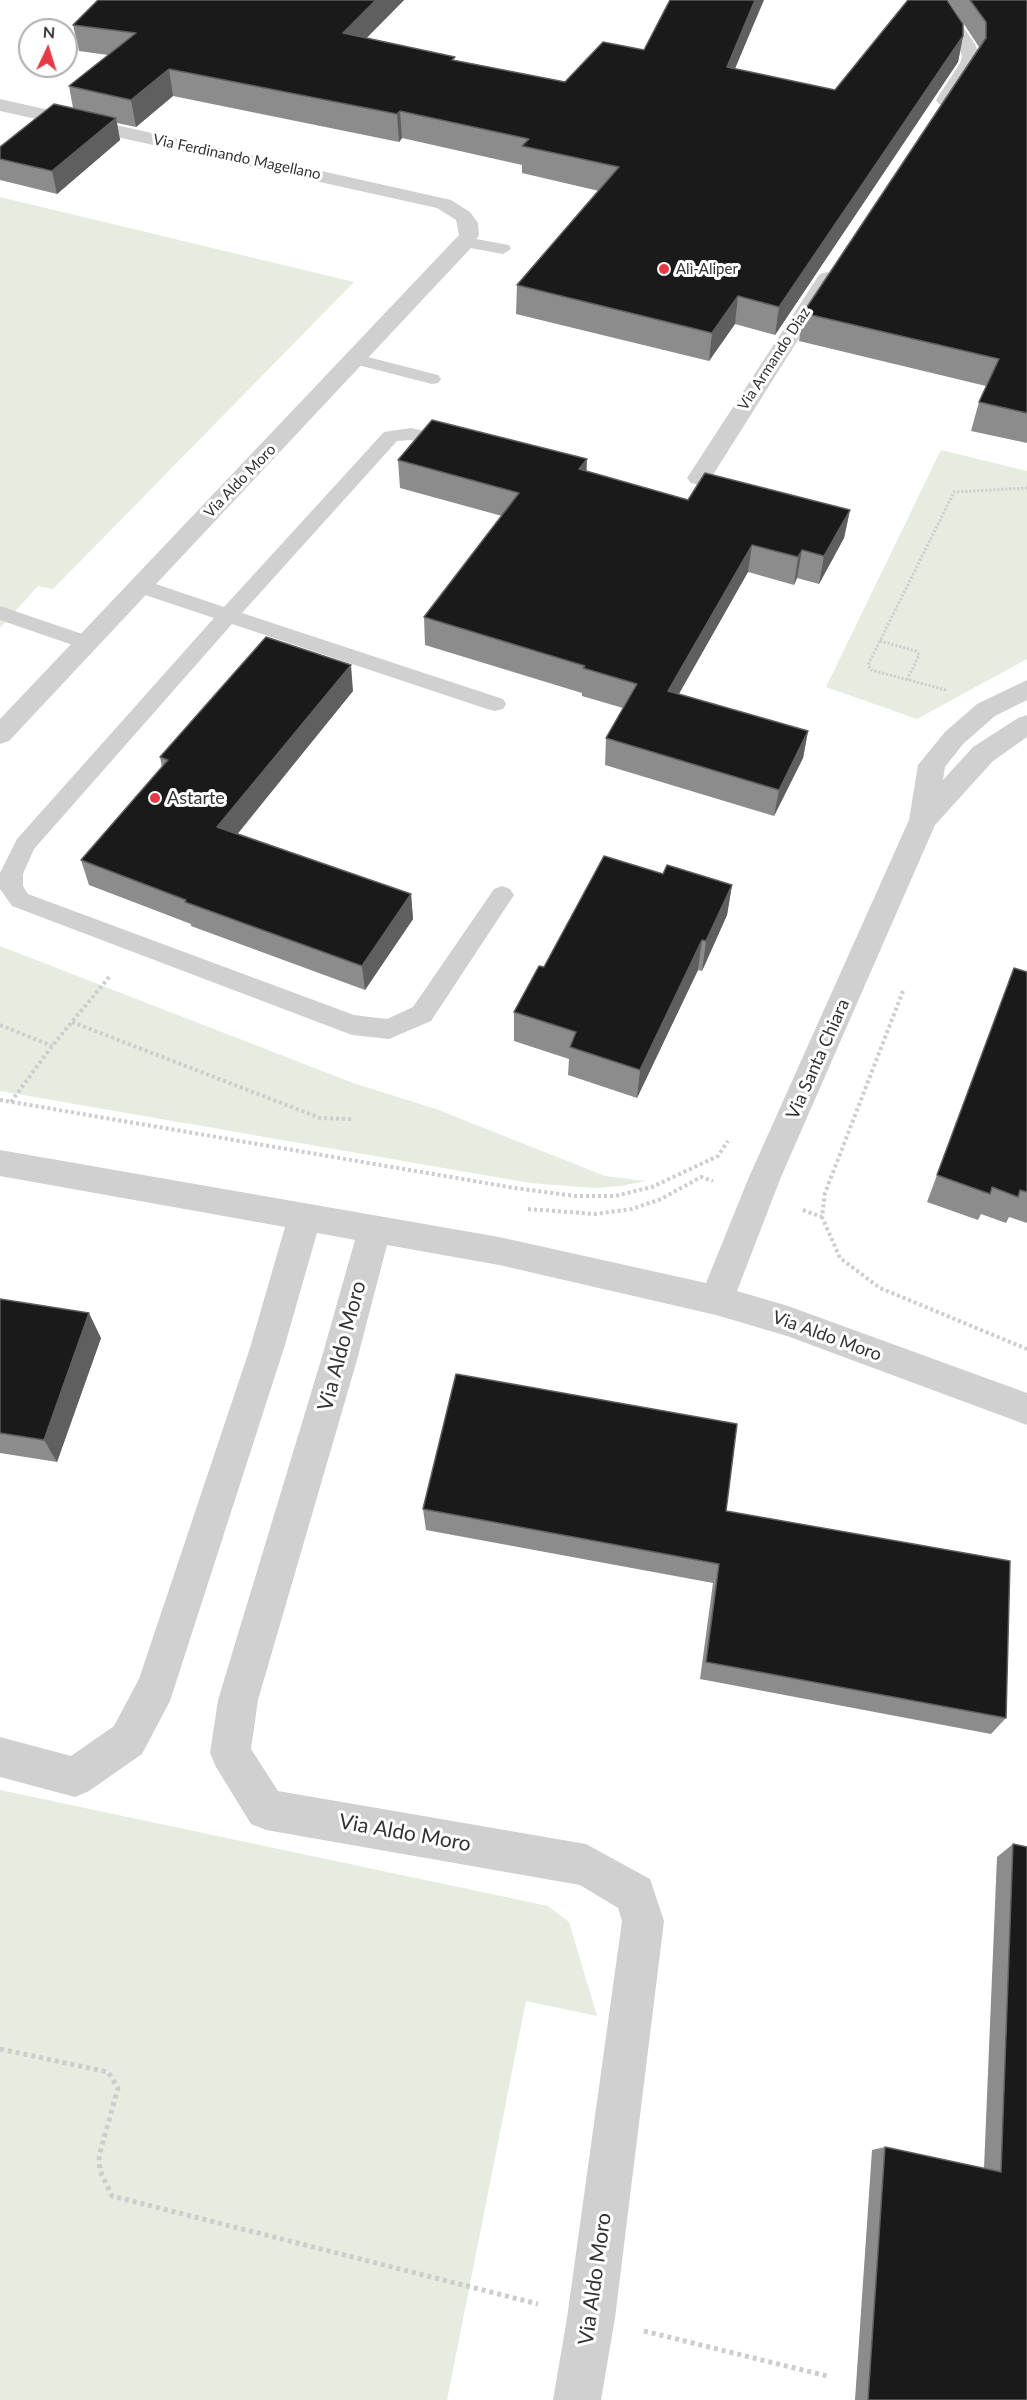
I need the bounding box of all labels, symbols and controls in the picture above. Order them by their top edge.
north arrow [18,18,78,78]
text: N [42,22,56,41]
street label: Via Ferdinando Magellano [151,130,323,184]
place label: Alì-Aliper [676,260,738,278]
marker: Alì-Aliper [657,262,671,276]
street label: Via Armando Diaz [734,304,814,414]
street label: Via Aldo Moro [200,440,280,522]
place label: Astarte [167,787,225,809]
marker: Astarte [148,791,162,805]
street label: Via Santa Chiara [782,996,854,1122]
street label: Via Aldo Moro [313,1278,371,1414]
street label: Via Aldo Moro [770,1306,884,1366]
street label: Via Aldo Moro [337,1809,473,1857]
street label: Via Aldo Moro [573,2211,617,2347]

